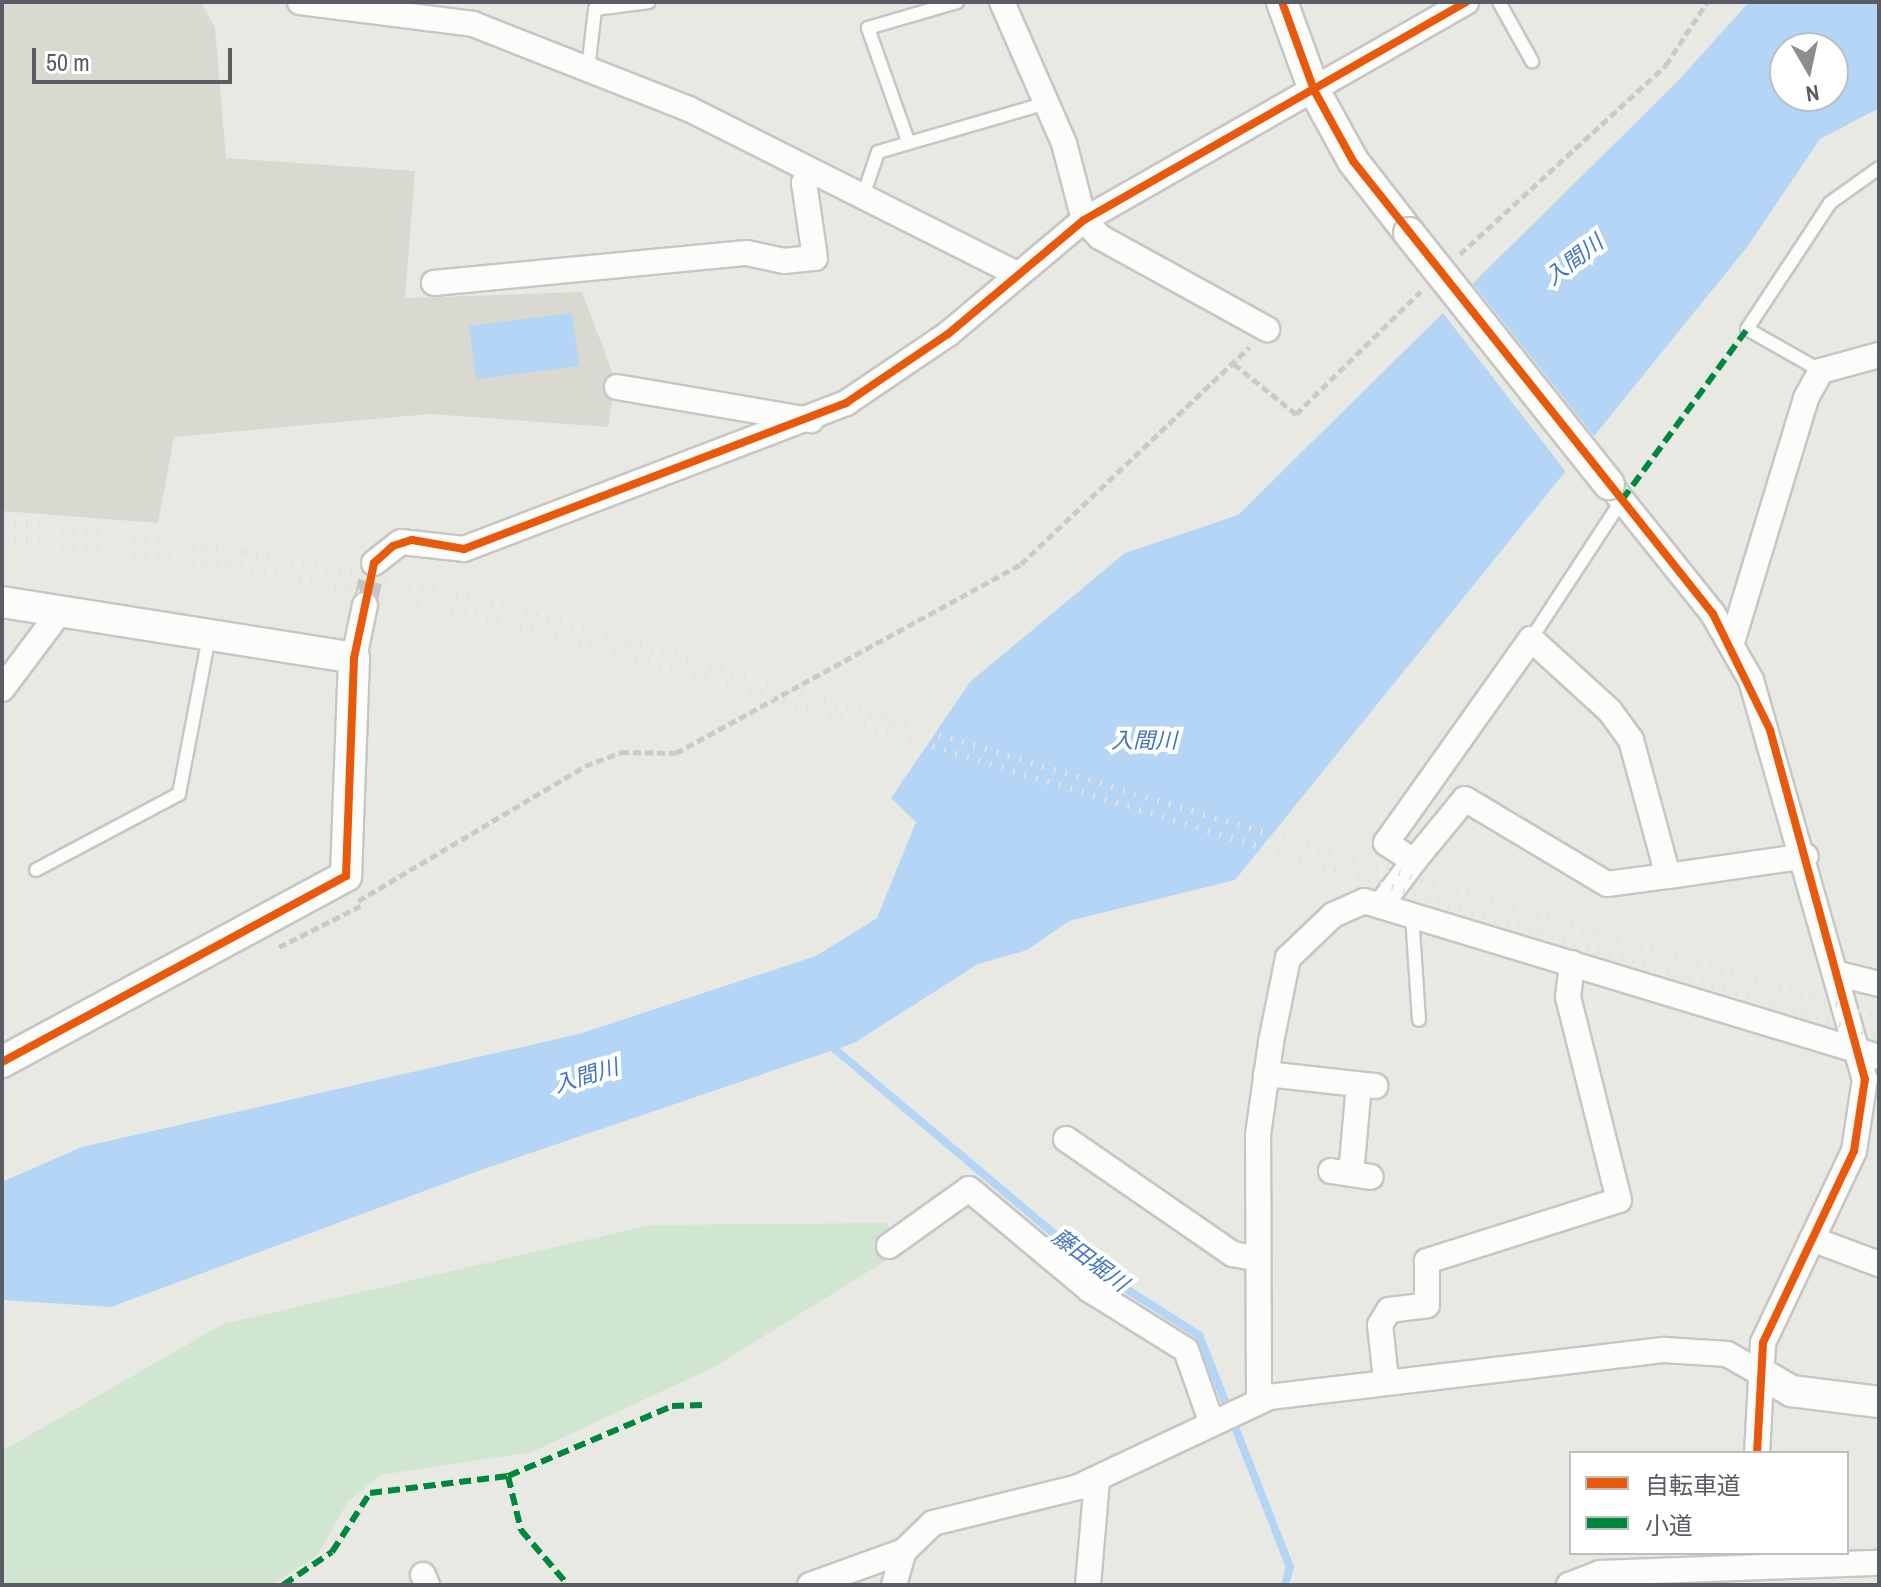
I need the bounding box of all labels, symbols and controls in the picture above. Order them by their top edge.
scale bar [36,32,236,82]
north arrow [1769,32,1849,112]
text: 50 m [46,46,90,78]
text: N [1804,78,1821,110]
water label: 入間川 [1540,229,1608,291]
water label: 入間川 [1111,728,1177,754]
water label: 入間川 [551,1054,621,1098]
water label: 藤田堀川 [1047,1223,1133,1297]
legend [1569,1451,1849,1555]
text: 自転車道 [1645,1469,1741,1501]
text: 小道 [1645,1509,1693,1541]

